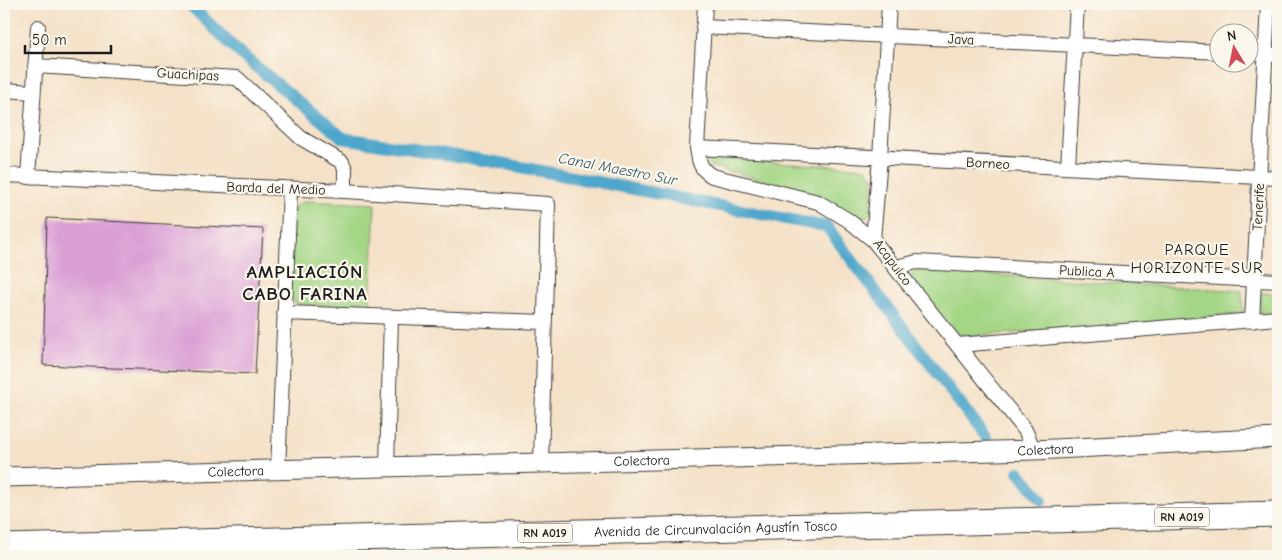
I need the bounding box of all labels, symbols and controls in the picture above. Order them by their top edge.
scale bar [25,22,111,54]
north arrow [1210,22,1260,72]
text: N [1226,27,1238,45]
street label: Java [947,30,975,49]
text: 50 m [32,31,67,49]
street label: Guachipas [156,64,220,85]
water label: Canal Maestro Sur [557,149,680,190]
street label: Borneo [966,154,1010,173]
street label: Barda del Medio [226,178,326,199]
street label: Tenerife [1249,183,1268,231]
street label: Acapulco [870,236,916,289]
district label: PARQUE HORIZONTE SUR [1130,241,1264,277]
district label: AMPLIACIÓN CABO FARINA [242,261,368,305]
street label: Publica A [1059,262,1115,281]
street label: Colectora [1017,440,1074,459]
street label: Colectora [613,452,670,470]
street label: Colectora [208,462,264,481]
road number: RN A019 [1154,508,1210,526]
street label: Avenida de Circunvalación Agustín Tosco [594,517,838,541]
road number: RN A019 [518,524,572,542]

